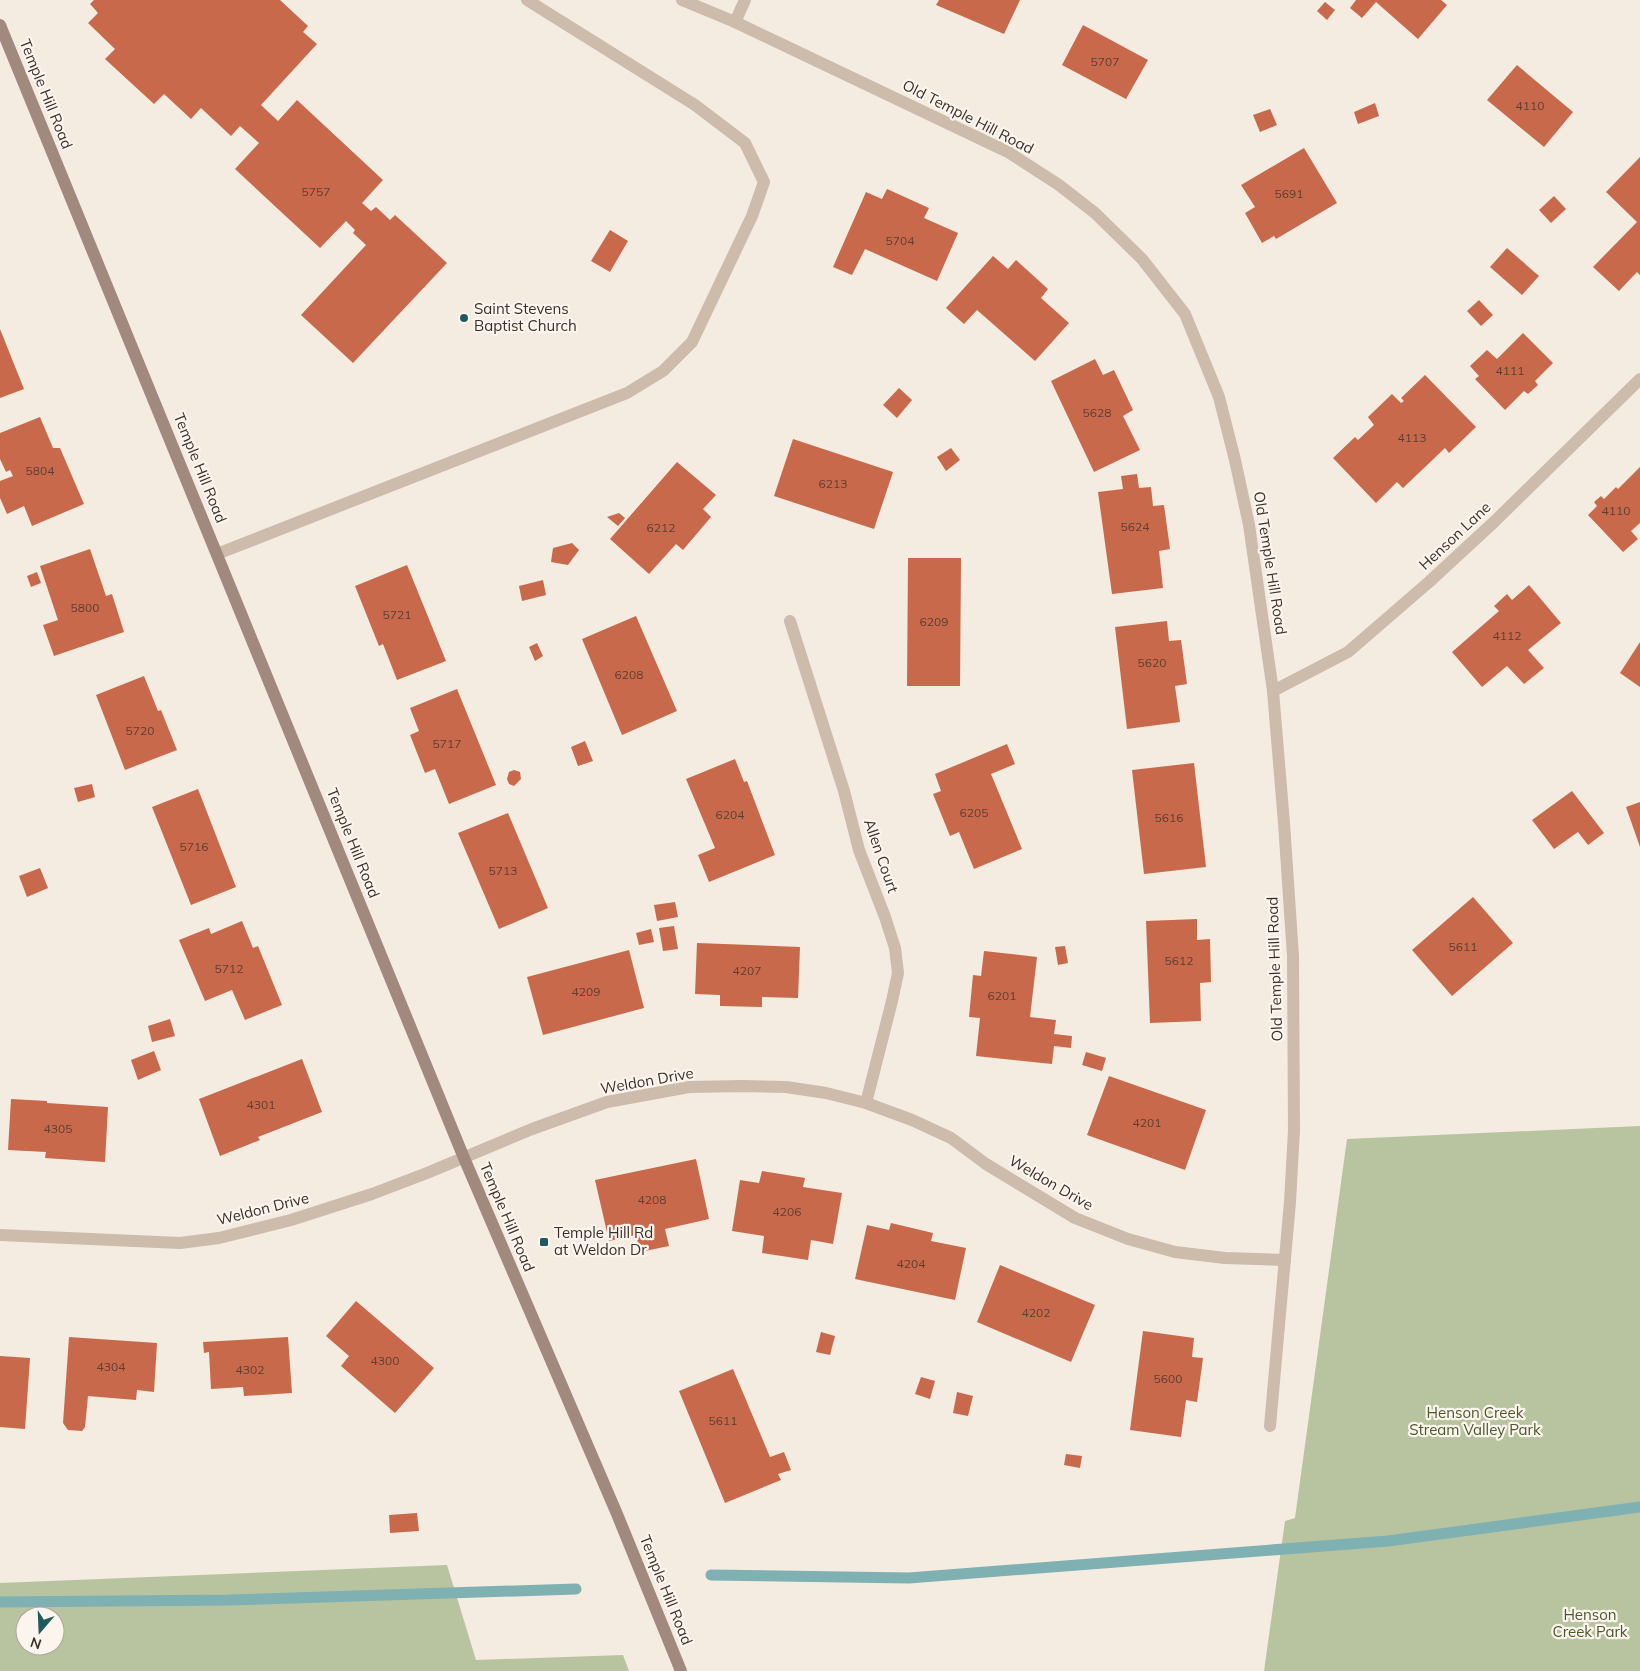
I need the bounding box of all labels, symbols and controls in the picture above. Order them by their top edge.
street label: Temple Hill Road [16,36,77,152]
house number: 5707 [1091,54,1119,69]
street label: Old Temple Hill Road [899,75,1037,158]
house number: 4110 [1516,98,1544,113]
house number: 5757 [302,184,330,199]
house number: 5691 [1275,186,1303,201]
house number: 5704 [886,233,914,248]
place label: Saint Stevens Baptist Church [474,299,577,335]
marker: Saint Stevens Baptist Church [458,312,470,324]
house number: 4111 [1496,363,1524,378]
house number: 5628 [1083,405,1111,420]
street label: Temple Hill Road [170,410,231,526]
house number: 4113 [1398,430,1426,445]
house number: 5804 [26,463,54,478]
house number: 6213 [819,476,847,491]
street label: Old Temple Hill Road [1250,490,1291,636]
street label: Henson Lane [1415,498,1495,574]
house number: 4110 [1602,503,1630,518]
house number: 5624 [1121,519,1149,534]
house number: 6212 [647,520,675,535]
house number: 5800 [71,600,99,615]
house number: 5721 [383,607,411,622]
house number: 6209 [920,614,948,629]
house number: 4112 [1493,628,1521,643]
house number: 5620 [1138,655,1166,670]
house number: 6208 [615,667,643,682]
house number: 5720 [126,723,154,738]
house number: 5717 [433,736,461,751]
street label: Temple Hill Road [323,785,384,901]
house number: 6205 [960,805,988,820]
house number: 6204 [716,807,744,822]
house number: 5616 [1155,810,1183,825]
street label: Allen Court [860,816,903,895]
house number: 5716 [180,839,208,854]
house number: 5713 [489,863,517,878]
street label: Old Temple Hill Road [1262,896,1287,1042]
house number: 5611 [1449,939,1477,954]
house number: 5612 [1165,953,1193,968]
house number: 5712 [215,961,243,976]
house number: 4207 [733,963,761,978]
house number: 4209 [572,984,600,999]
house number: 6201 [988,988,1016,1003]
street label: Weldon Drive [599,1063,695,1098]
house number: 4301 [247,1097,275,1112]
house number: 4201 [1133,1115,1161,1130]
house number: 4305 [44,1121,72,1136]
street label: Weldon Drive [1006,1151,1097,1214]
street label: Temple Hill Road [476,1159,539,1274]
street label: Weldon Drive [215,1188,311,1229]
house number: 4208 [638,1192,666,1207]
house number: 4206 [773,1204,801,1219]
place label: Temple Hill Rd at Weldon Dr [554,1223,653,1259]
marker: Temple Hill Rd at Weldon Dr [538,1236,550,1248]
house number: 4204 [897,1256,925,1271]
house number: 4202 [1022,1305,1050,1320]
house number: 4300 [371,1353,399,1368]
house number: 4304 [97,1359,125,1374]
house number: 4302 [236,1362,264,1377]
house number: 5600 [1154,1371,1182,1386]
park label: Henson Creek Stream Valley Park [1409,1403,1541,1439]
house number: 5611 [709,1413,737,1428]
street label: Temple Hill Road [636,1532,697,1648]
park label: Henson Creek Park [1552,1605,1628,1641]
north arrow [15,1606,65,1656]
text: N [28,1633,44,1654]

